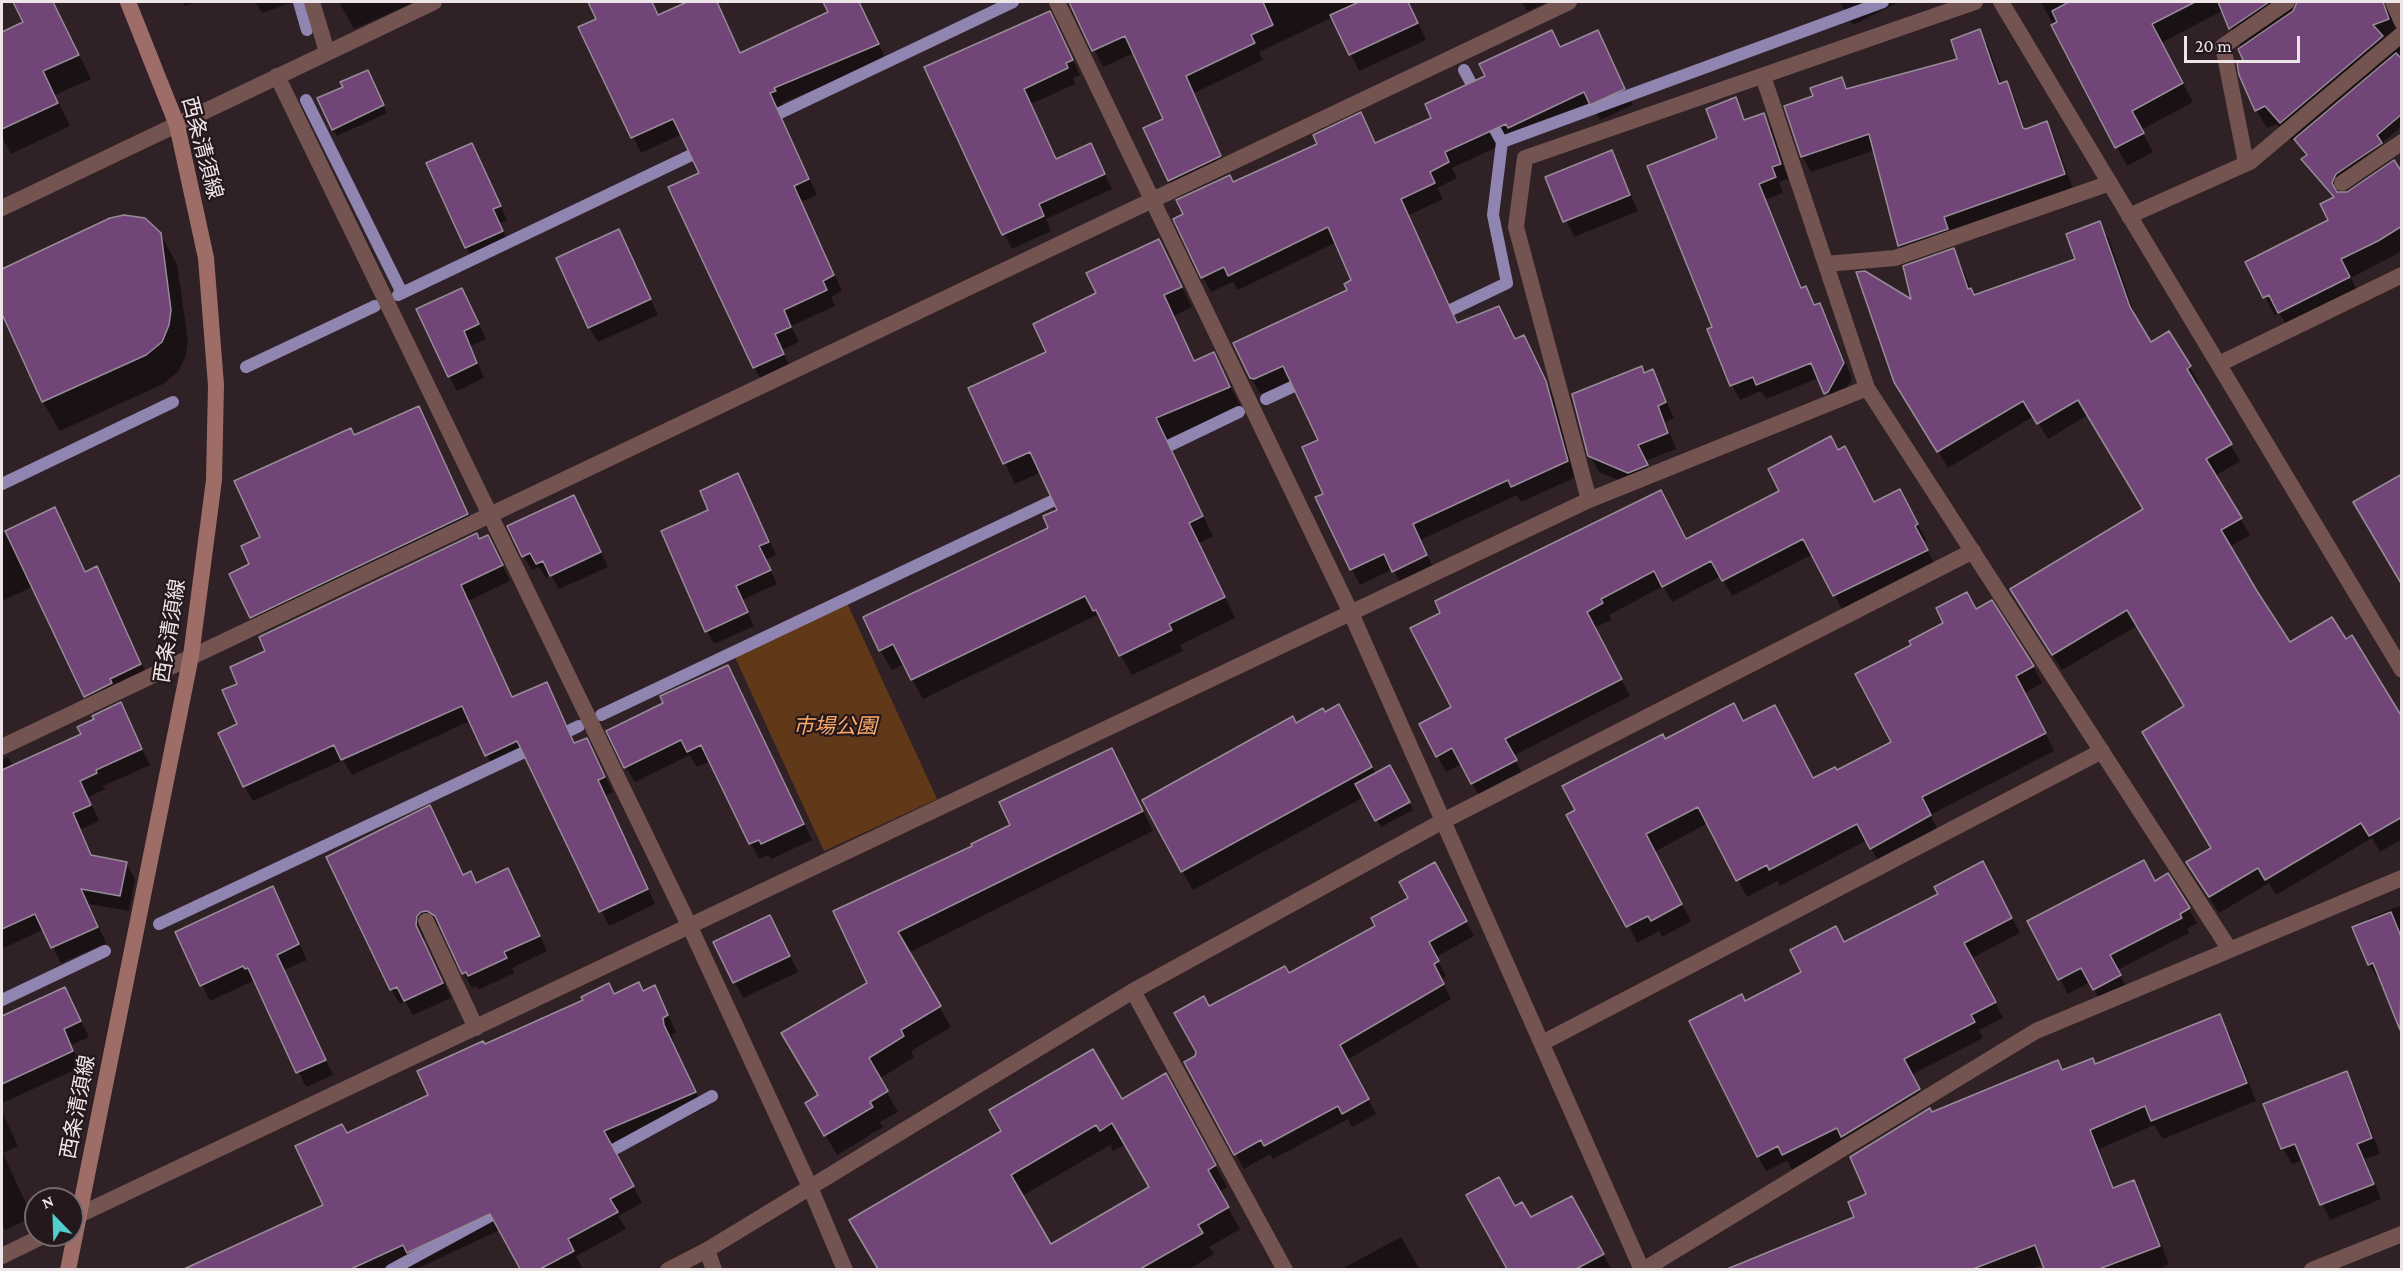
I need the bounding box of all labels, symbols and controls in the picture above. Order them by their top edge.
scale bar [2187,24,2302,62]
text: 20 m [2195,36,2232,56]
street label: 西条清須線 [176,94,228,202]
street label: 西条清須線 [149,577,191,685]
park label: 市場公園 [793,714,877,740]
street label: 西条清須線 [56,1053,100,1161]
north arrow [24,1187,84,1247]
text: N [39,1192,56,1212]

